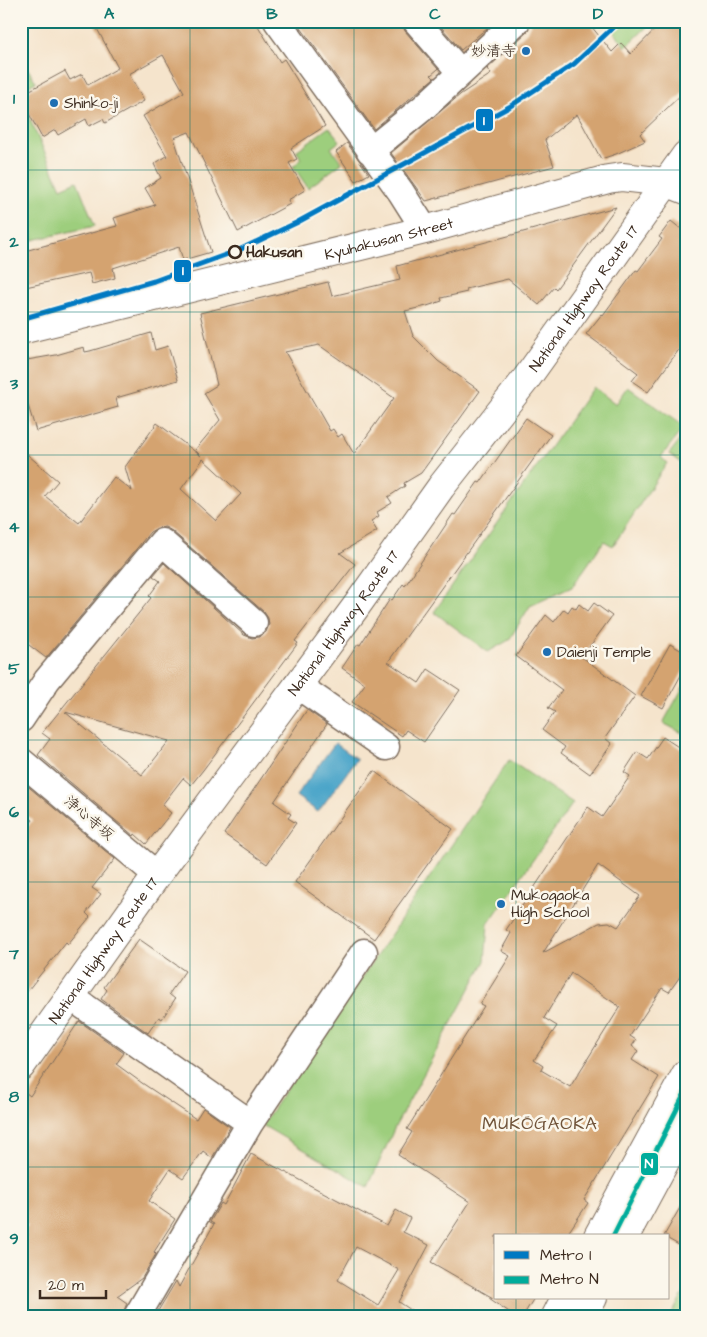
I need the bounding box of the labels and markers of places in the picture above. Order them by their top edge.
place label: 妙清寺 [471,41,516,62]
marker: 妙清寺 [520,45,532,57]
place label: Shinko-ji [64,93,119,114]
marker: Shinko-ji [48,97,60,109]
place label: Hakusan [246,242,303,263]
marker: Hakusan [228,245,242,259]
place label: Daienji Temple [557,642,651,663]
marker: Daienji Temple [541,646,553,658]
place label: Mukogaoka High School [511,885,590,924]
marker: Mukogaoka High School [495,898,507,910]

